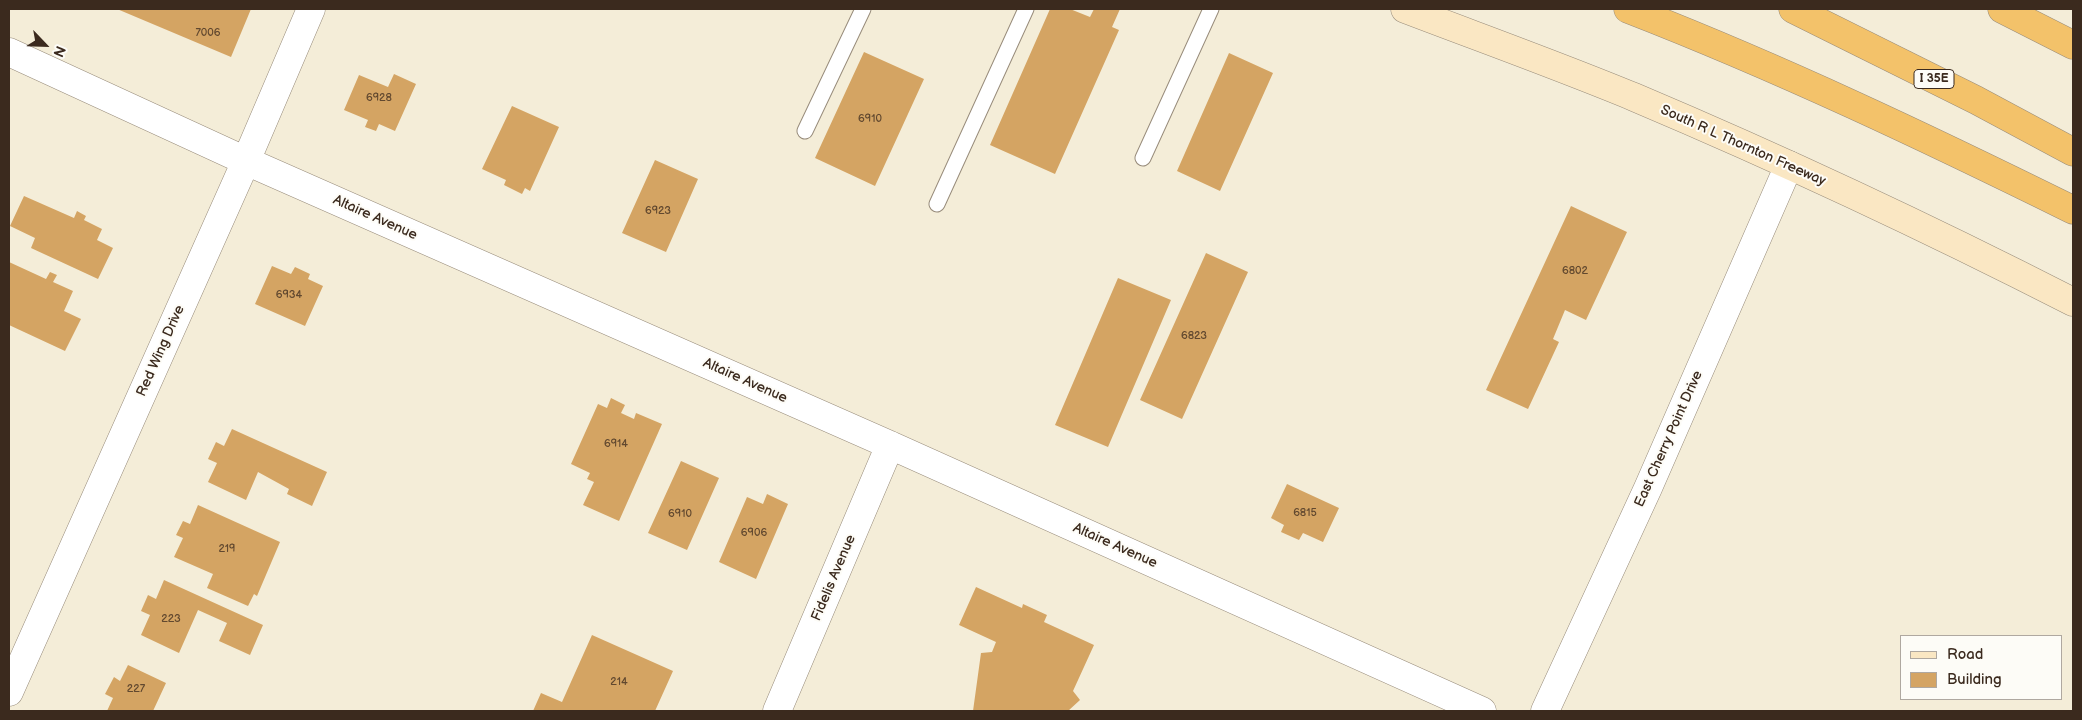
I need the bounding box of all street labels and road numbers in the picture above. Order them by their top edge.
road number: I 35E [1914,70,1954,88]
street label: South R L Thornton Freeway [1658,102,1828,190]
street label: Altaire Avenue [330,192,420,244]
street label: Red Wing Drive [133,303,189,399]
street label: Altaire Avenue [700,355,790,407]
street label: East Cherry Point Drive [1631,368,1707,510]
street label: Altaire Avenue [1070,520,1160,572]
street label: Fidelis Avenue [808,532,860,624]

